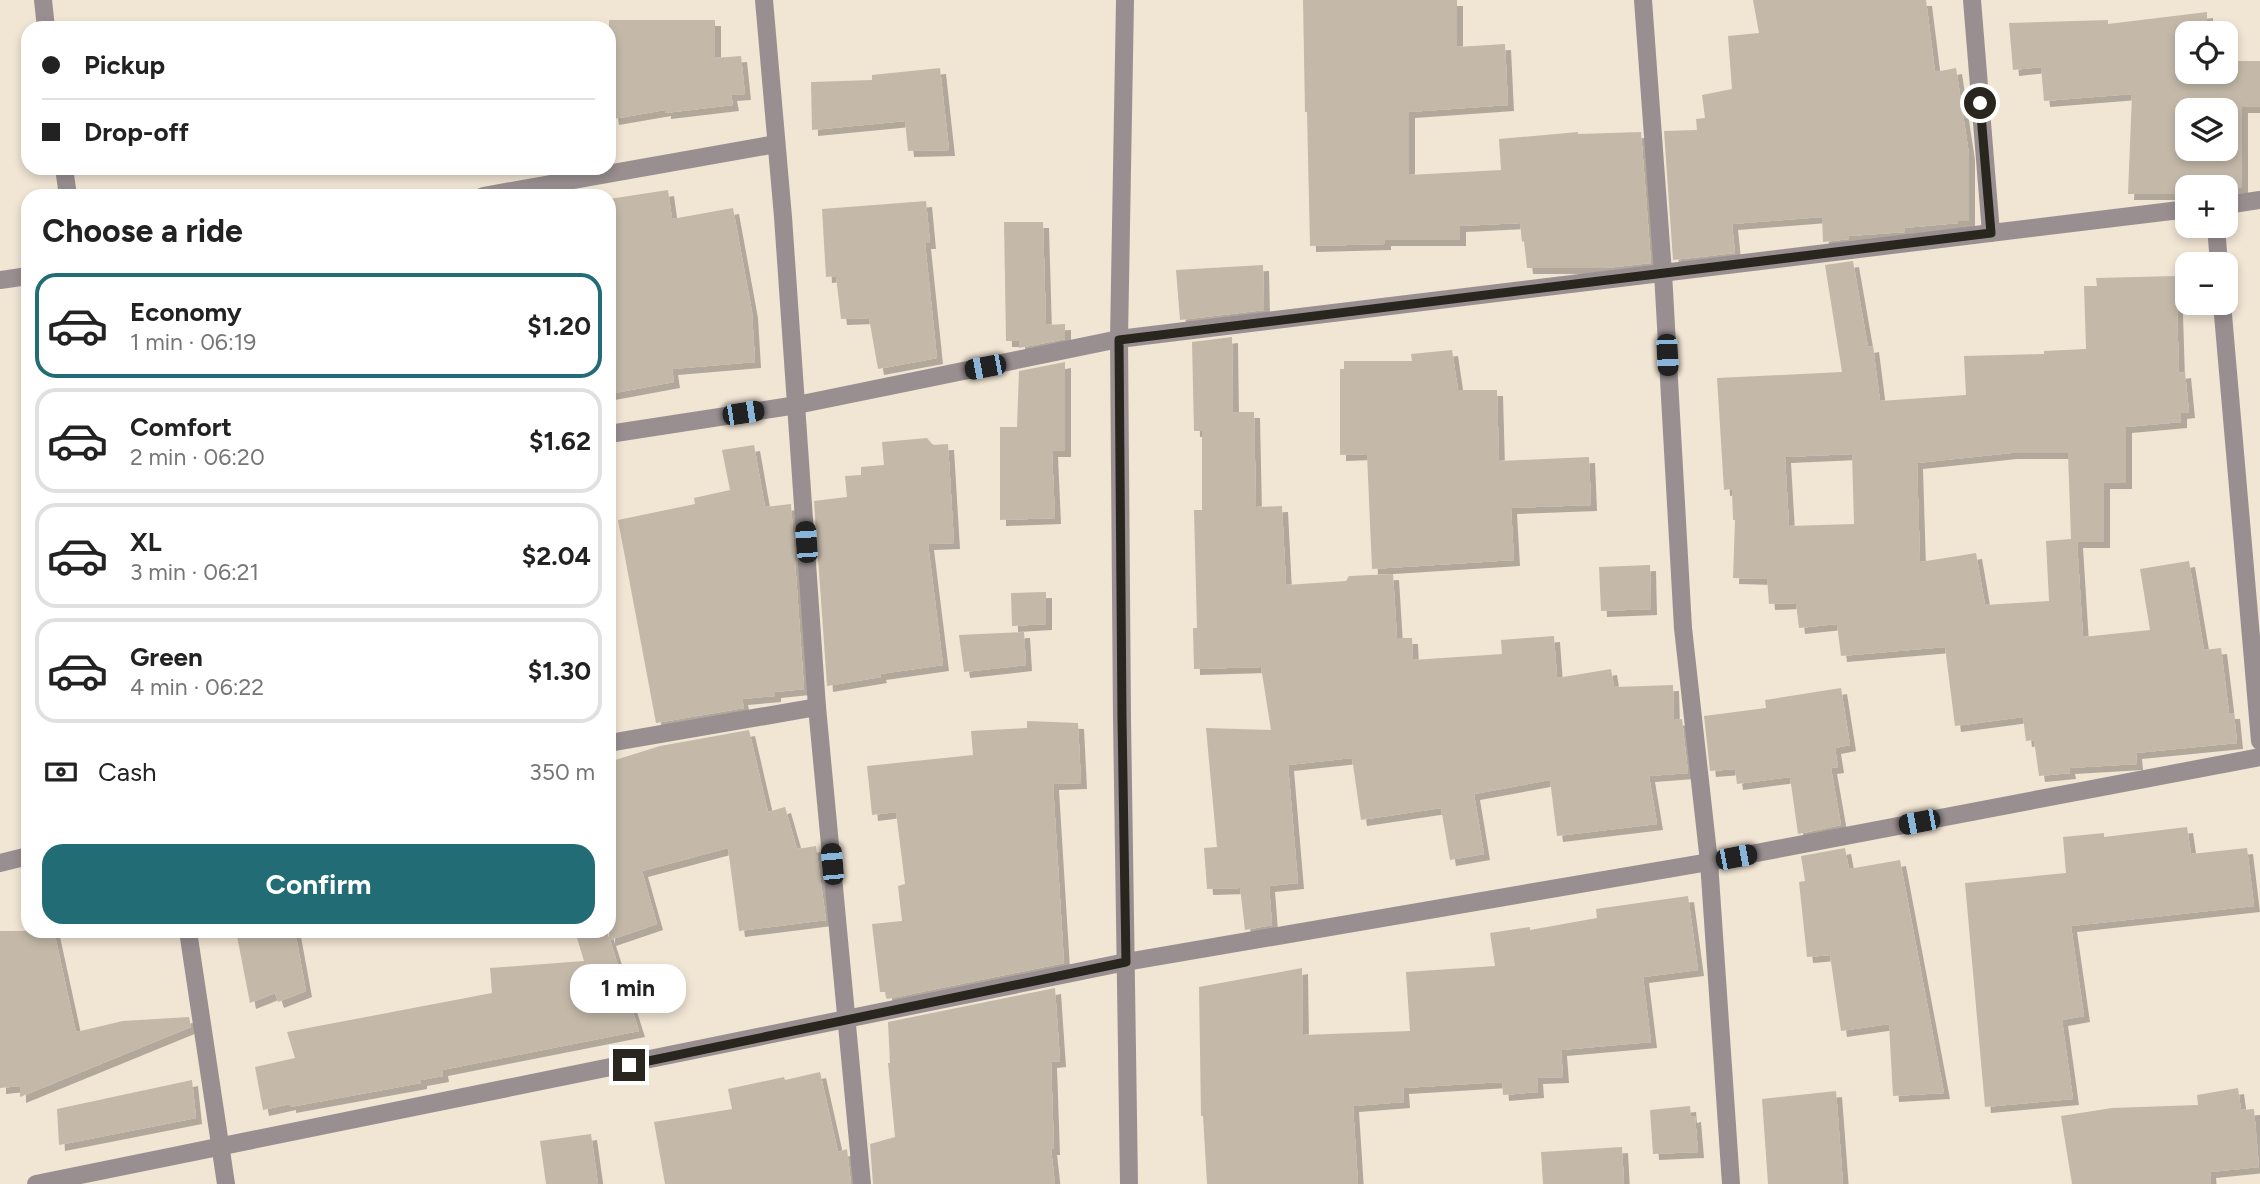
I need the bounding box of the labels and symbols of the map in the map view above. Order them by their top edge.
route start [1964,87,1996,119]
car [1656,333,1679,377]
car [963,353,1008,381]
car [721,399,766,427]
car [795,520,818,564]
car [1897,808,1942,836]
car [820,842,845,886]
car [1714,843,1759,871]
callout: 1 min [571,964,687,1012]
route end [613,1049,645,1081]

